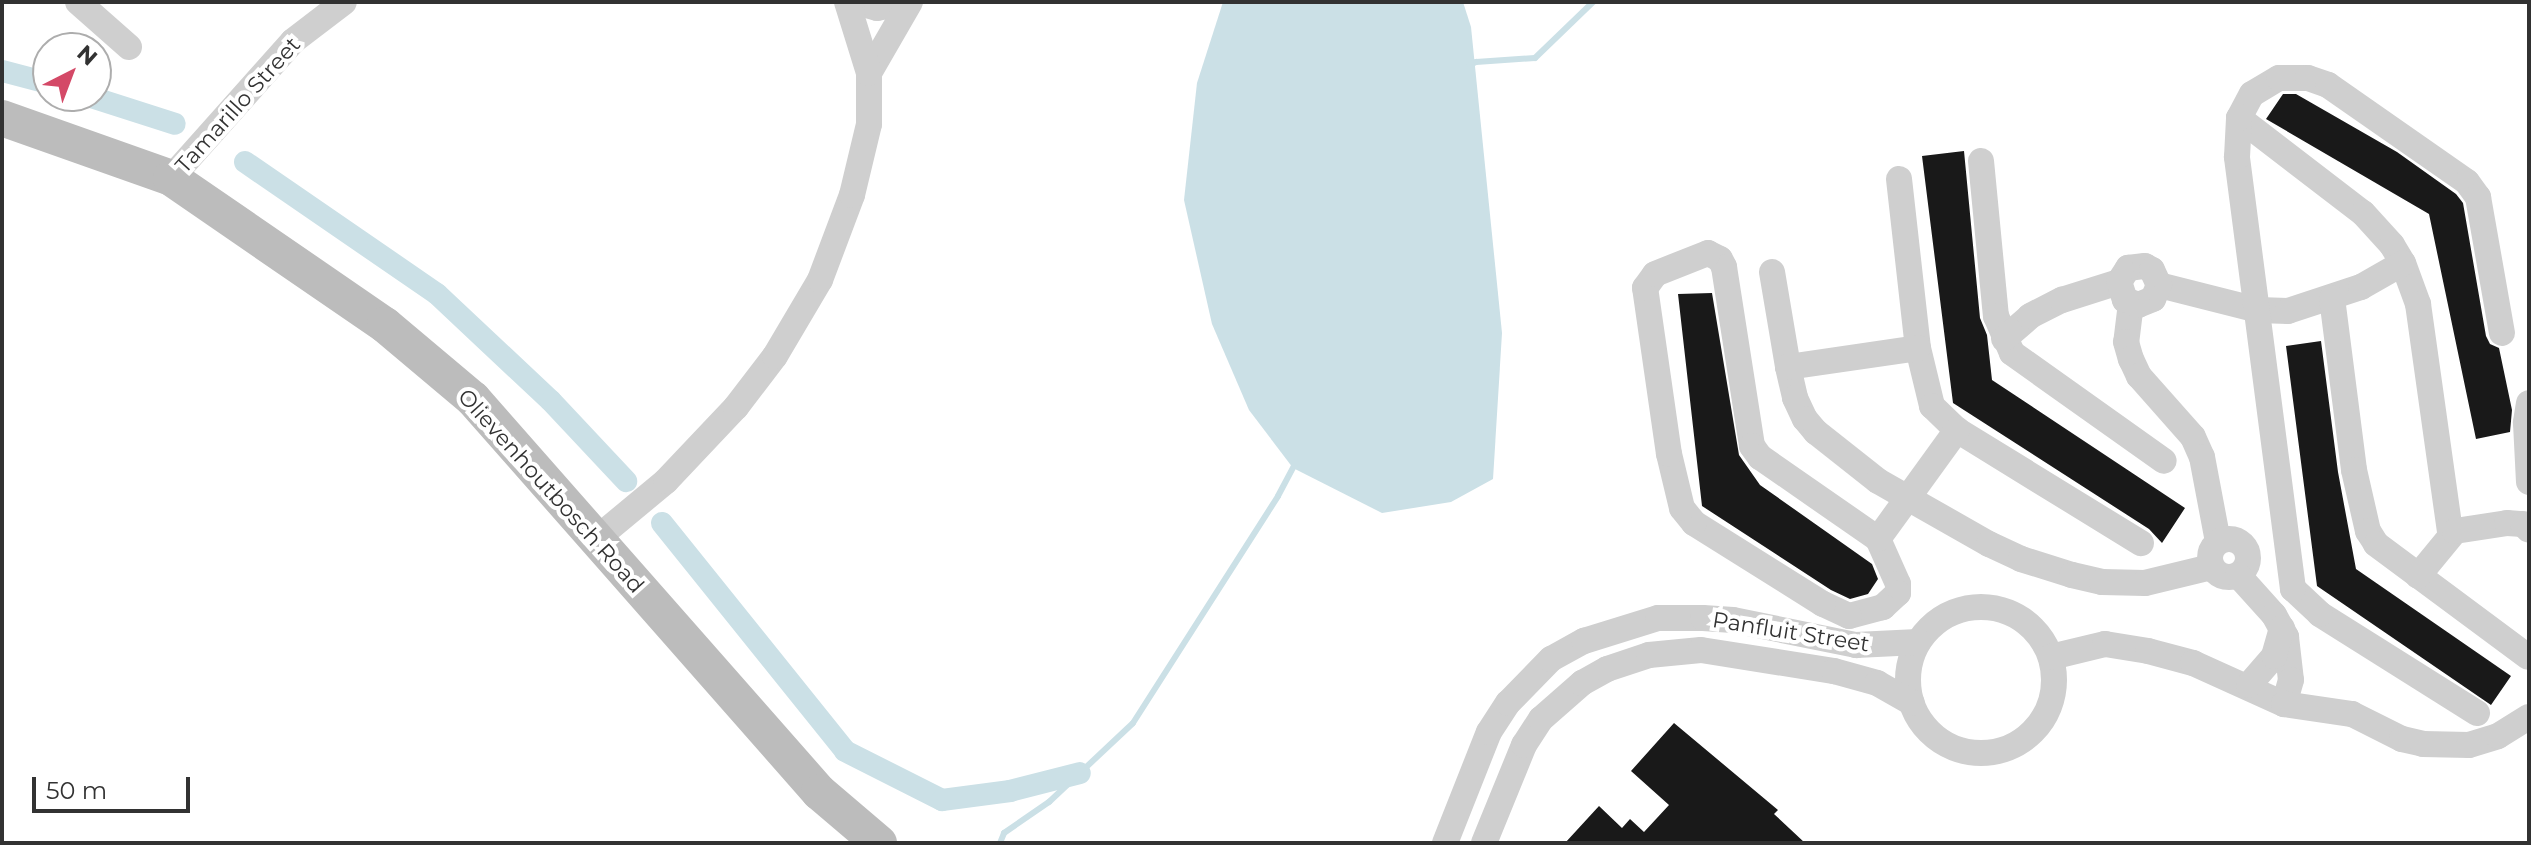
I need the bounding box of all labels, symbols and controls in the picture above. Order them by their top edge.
north arrow [32,32,112,112]
street label: Tamarillo Street [170,32,306,178]
text: N [71,39,103,71]
street label: Olievenhoutbosch Road [452,384,650,598]
street label: Panfluit Street [1711,607,1871,657]
scale bar [36,761,194,811]
text: 50 m [46,776,107,805]

